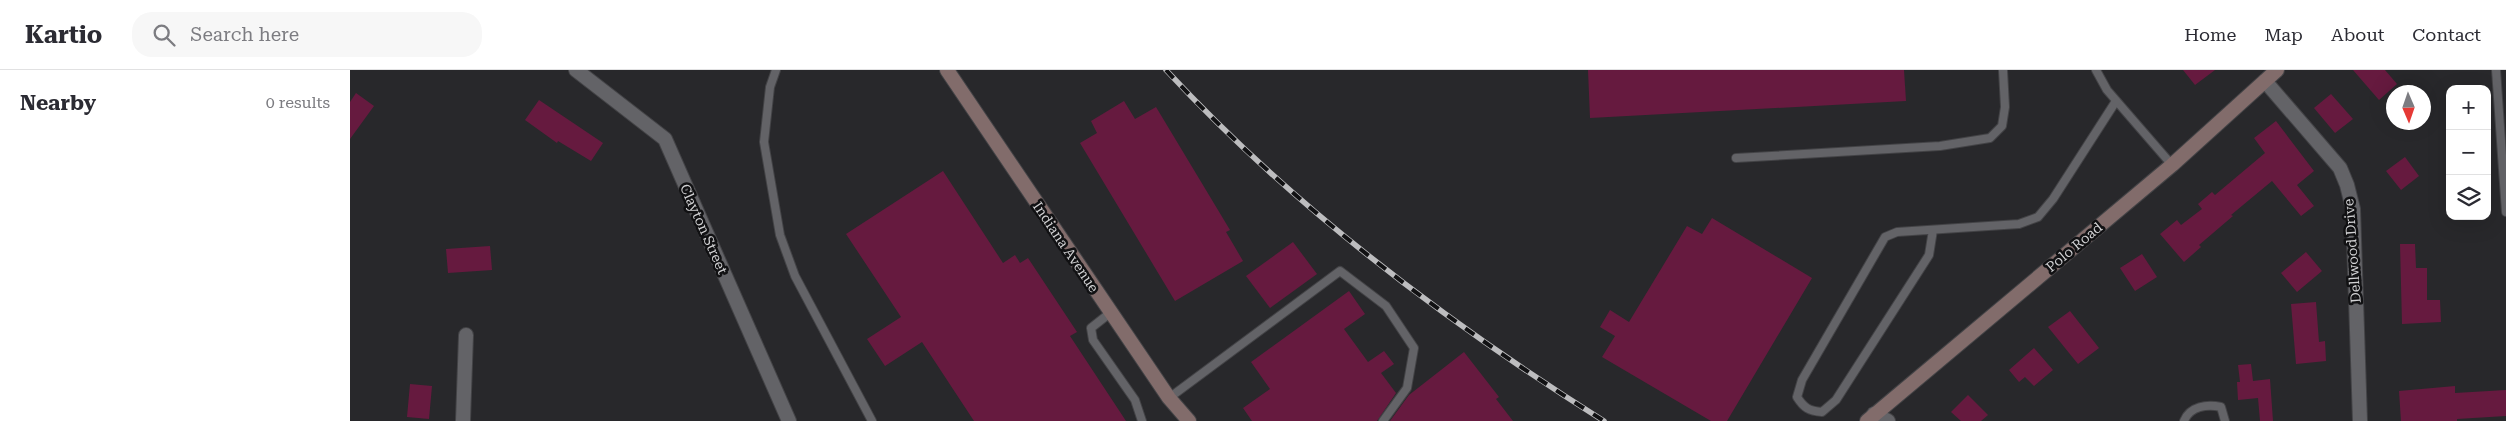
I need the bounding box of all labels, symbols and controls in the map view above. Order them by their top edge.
search box [132,12,482,57]
text: Kartio [25,21,102,49]
icon: search [150,21,178,49]
text: Search here [190,23,299,46]
text: Home [2184,24,2236,45]
text: Map [2264,24,2303,45]
text: About [2331,24,2384,45]
text: Contact [2412,24,2481,45]
north arrow [2386,85,2431,130]
map controls [2446,85,2491,220]
button: + [2446,85,2491,130]
text: Nearby [20,91,96,115]
text: 0 results [266,93,330,112]
button: − [2446,130,2491,175]
button: layers [2446,175,2491,220]
street label: Clayton Street [677,182,731,276]
street label: Dellwood Drive [2340,198,2364,304]
street label: Indiana Avenue [1030,199,1102,296]
street label: Polo Road [2043,219,2105,275]

